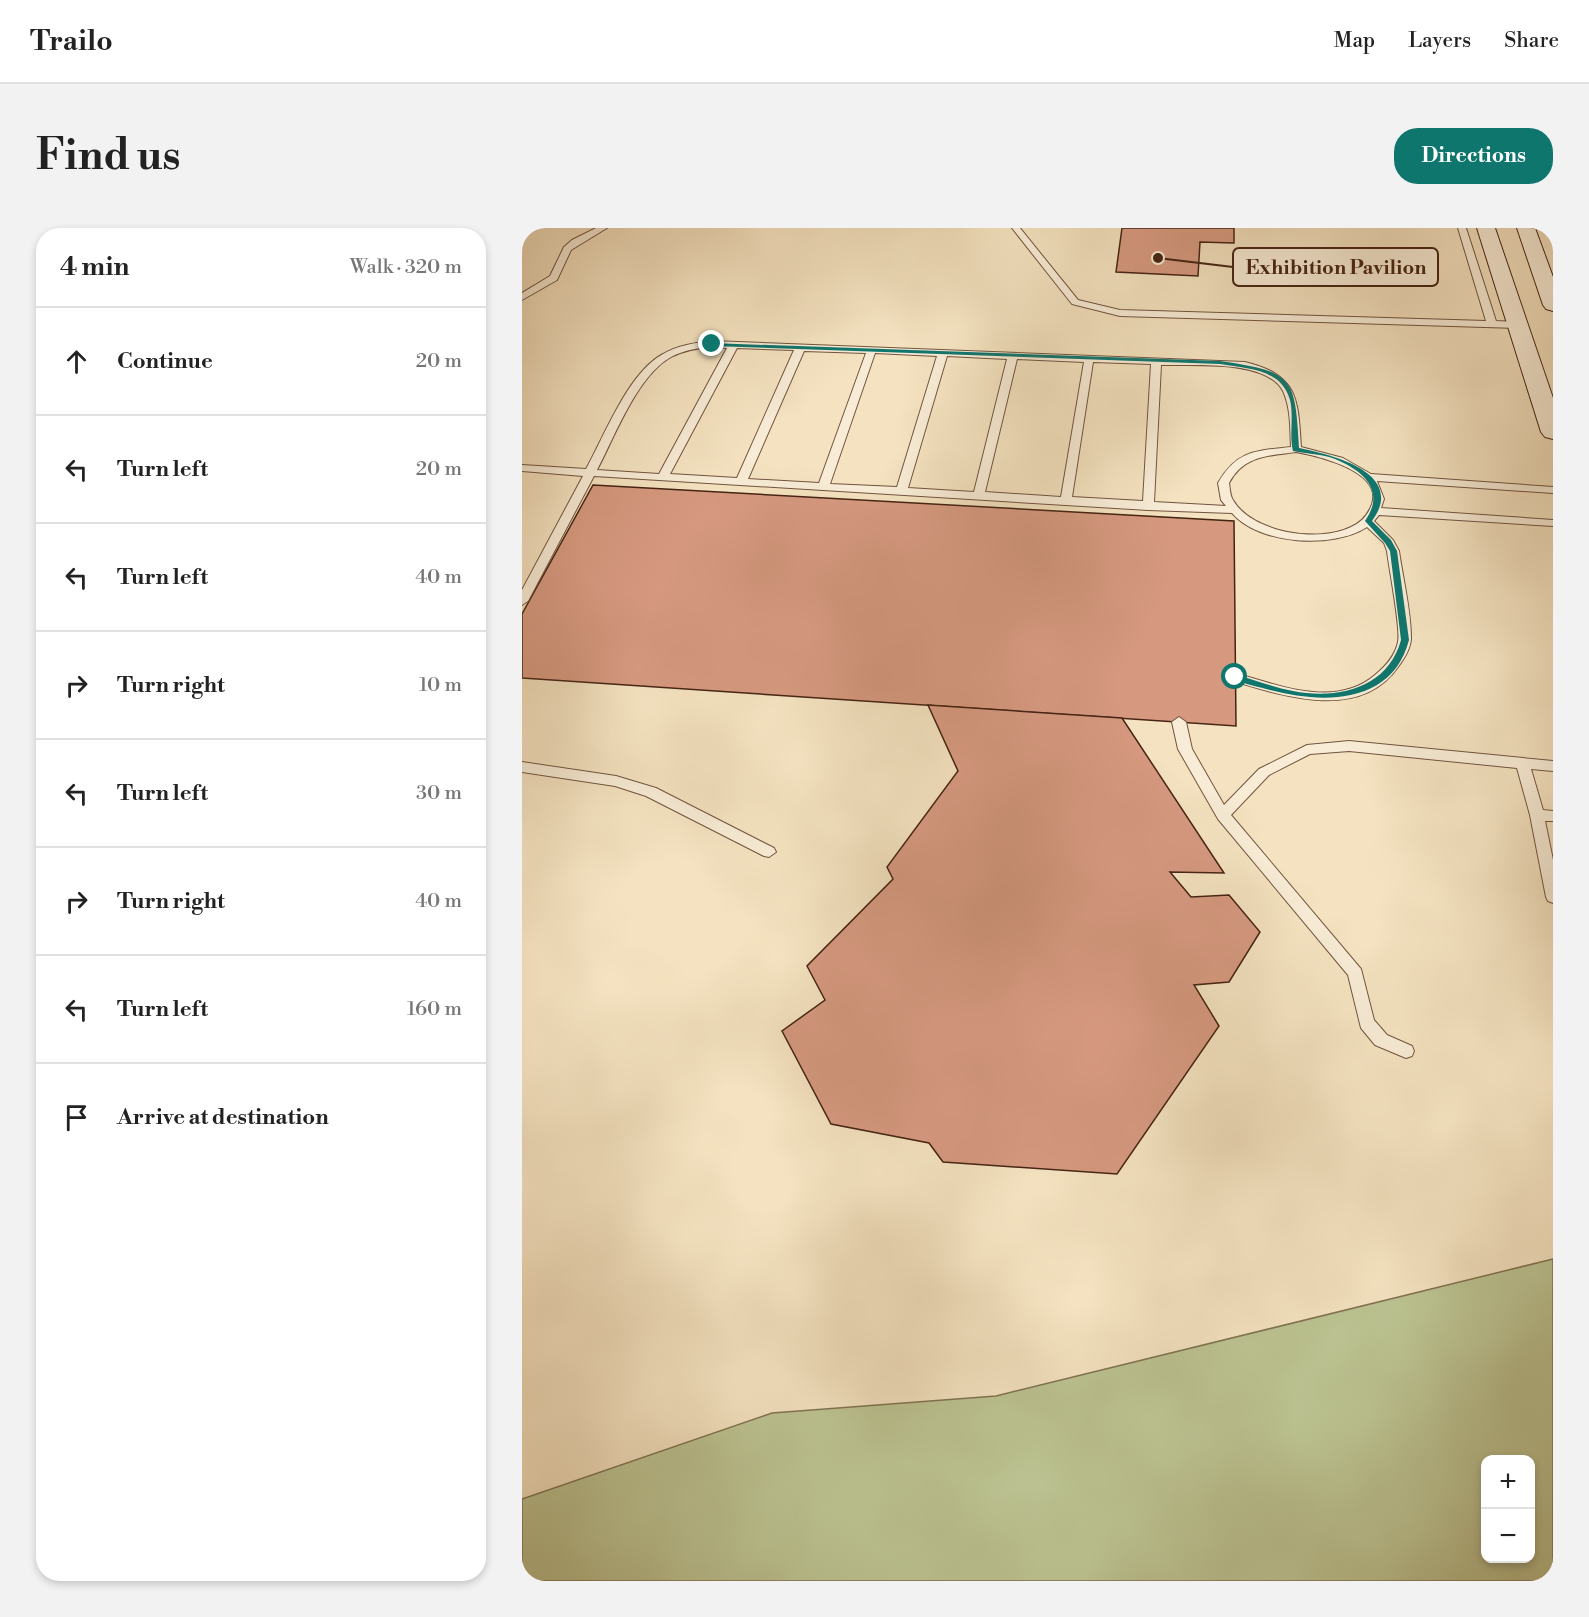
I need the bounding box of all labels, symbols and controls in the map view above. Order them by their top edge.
text: Trailo [30,24,113,59]
text: Map [1334,28,1375,54]
text: Layers [1408,28,1471,54]
text: Share [1504,28,1559,54]
button: Directions [1394,128,1553,184]
text: Find us [36,130,180,183]
callout: Exhibition Pavilion [1233,248,1438,286]
text: 4 min [60,251,130,283]
text: Walk · 320 m [350,255,462,280]
text: Exhibition Pavilion [1245,256,1427,281]
route end [698,330,724,356]
icon: ahead [60,345,93,378]
text: Continue [117,348,213,375]
text: 20 m [416,349,462,374]
icon: left [60,453,93,486]
text: Turn left [117,456,208,483]
text: 20 m [416,457,462,482]
icon: left [60,561,93,594]
text: Turn left [117,564,208,591]
text: 40 m [415,565,462,590]
route start [1221,663,1247,689]
icon: right [60,669,93,702]
text: Turn right [117,672,225,699]
text: 10 m [419,673,462,698]
icon: left [60,777,93,810]
text: Turn left [117,780,208,807]
text: 30 m [416,781,462,806]
icon: right [60,885,93,918]
text: Turn right [117,888,225,915]
text: 40 m [415,889,462,914]
icon: left [60,993,93,1026]
text: Turn left [117,996,208,1023]
text: 160 m [407,997,462,1022]
icon: arrive [60,1101,93,1134]
text: Arrive at destination [117,1104,329,1131]
map controls [1481,1455,1535,1563]
button: + [1481,1455,1535,1509]
button: − [1481,1509,1535,1563]

